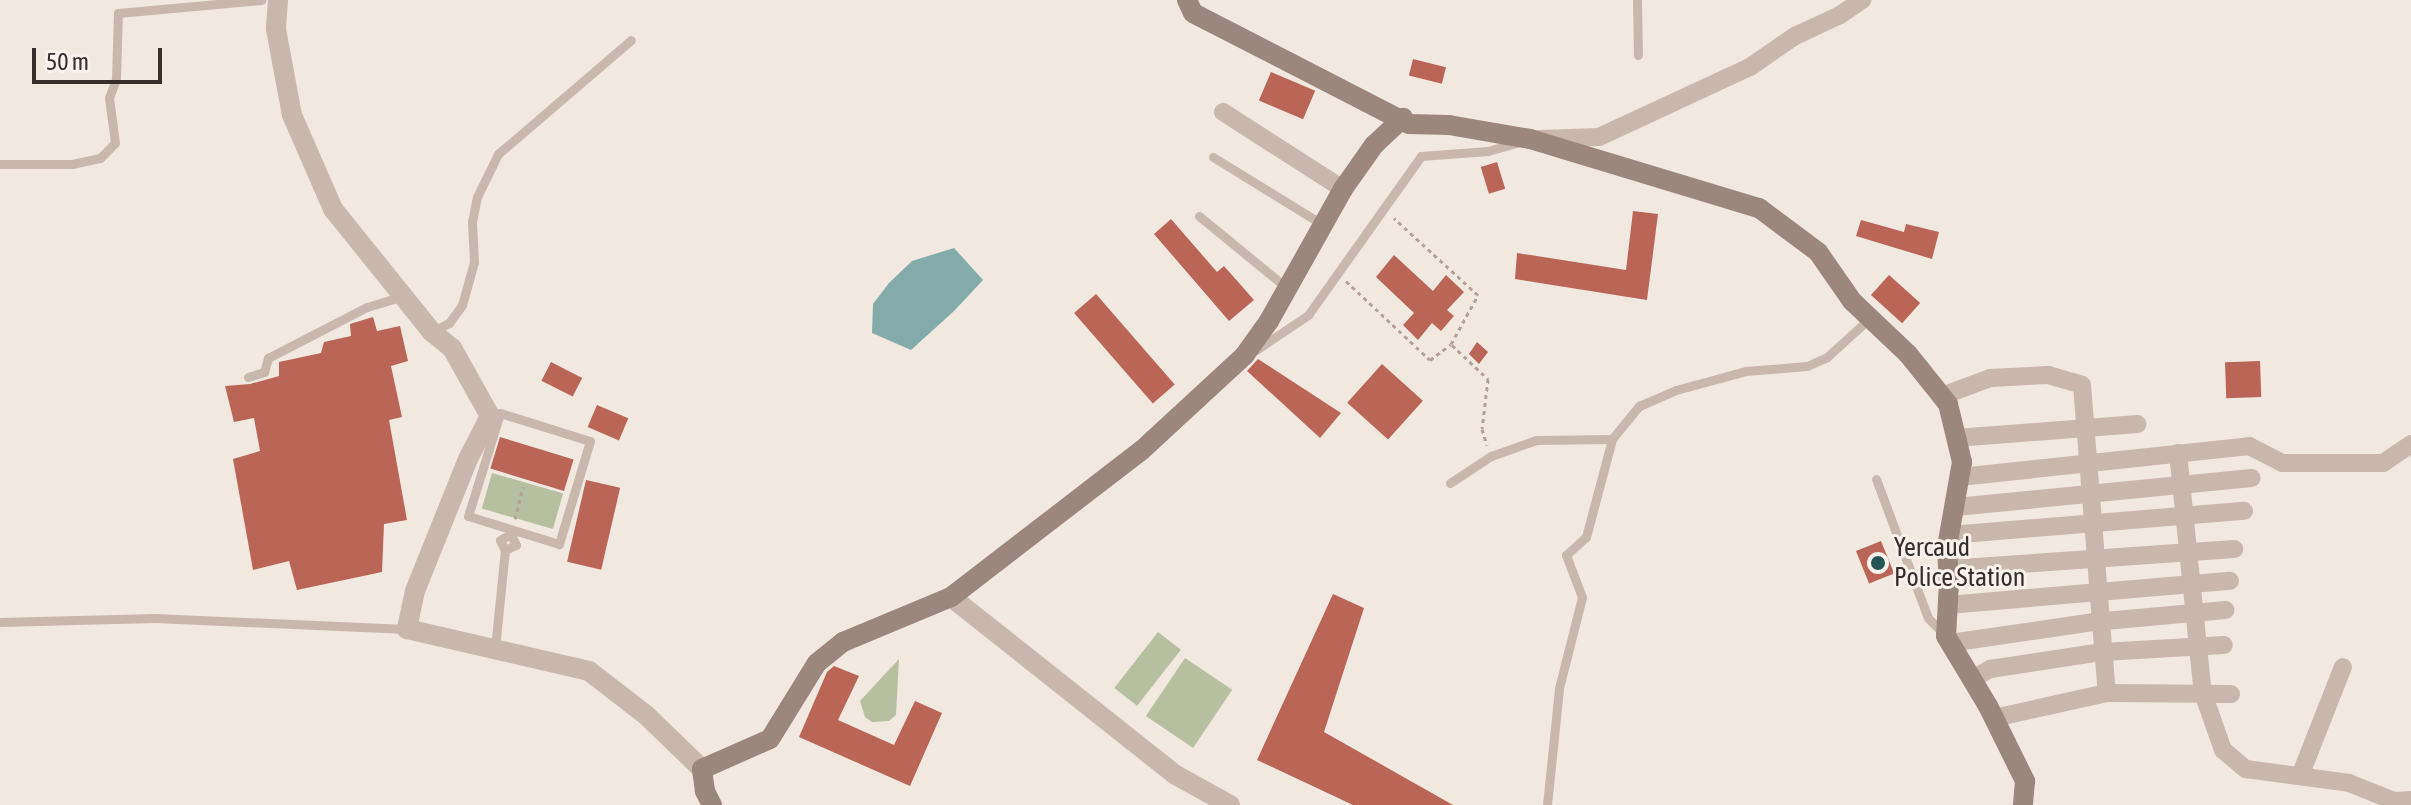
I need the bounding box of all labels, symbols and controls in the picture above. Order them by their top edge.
scale bar [36,32,166,82]
text: 50 m [46,48,89,75]
place label: Yercaud Police Station [1894,532,2025,594]
marker: Yercaud Police Station [1869,554,1887,572]

